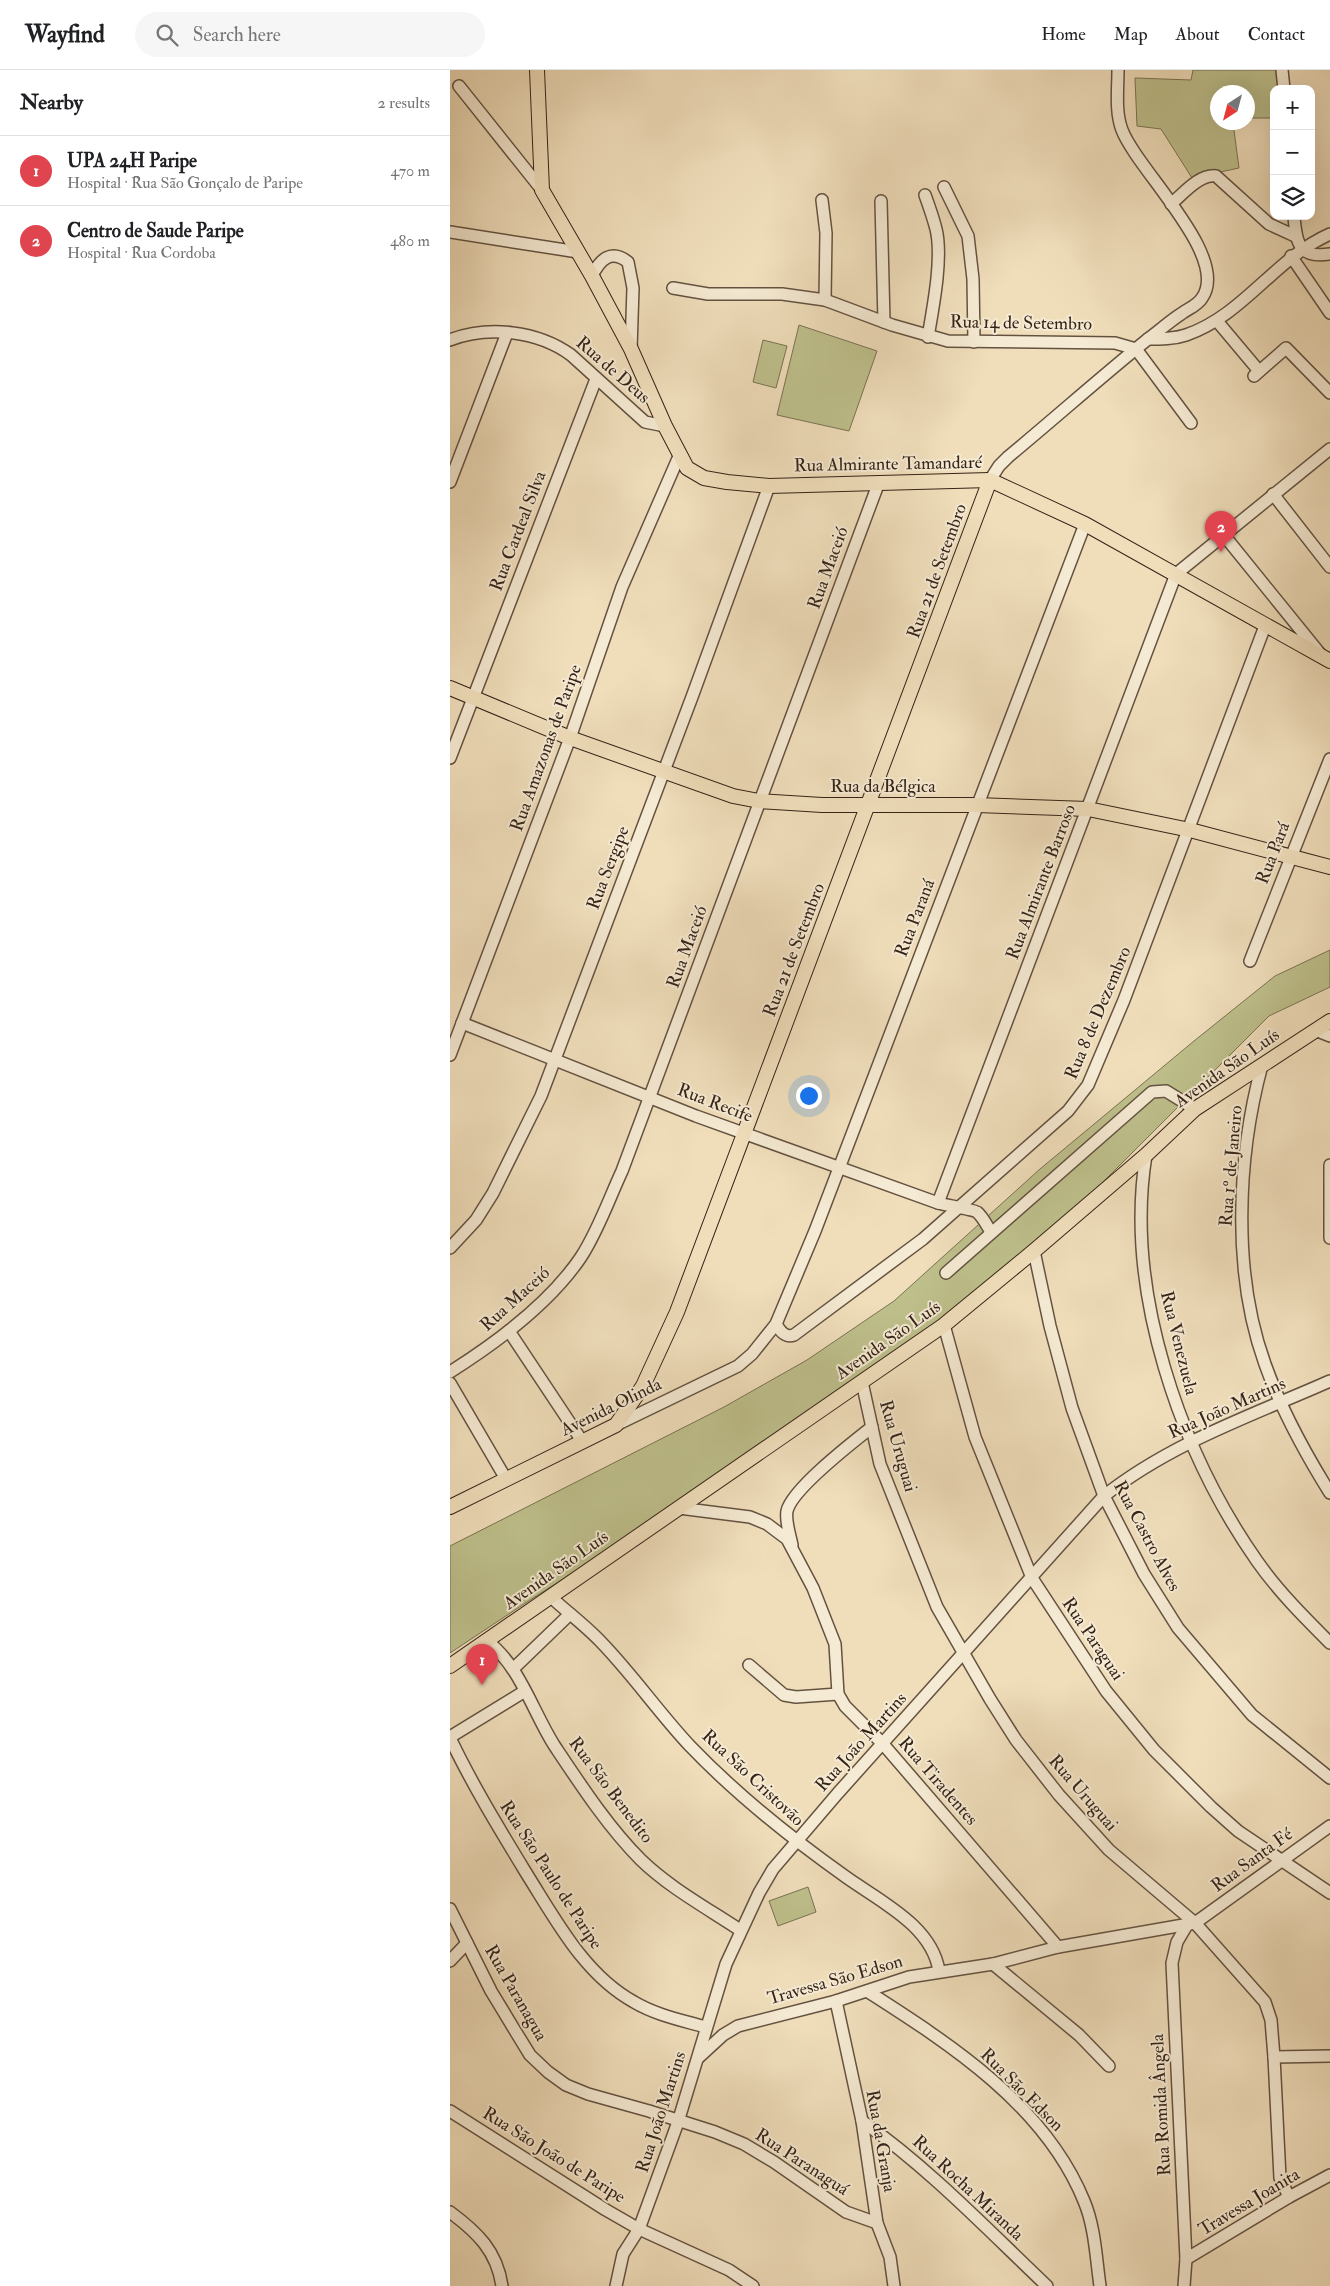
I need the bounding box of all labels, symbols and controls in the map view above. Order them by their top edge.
search box [135,12,485,57]
text: Wayfind [25,19,105,50]
icon: search [153,21,181,49]
text: Search here [193,23,281,47]
text: Home [1041,23,1086,46]
text: Map [1114,23,1148,46]
text: About [1176,23,1220,46]
text: Contact [1248,23,1305,46]
north arrow [1210,85,1255,130]
map controls [1270,85,1315,220]
button: + [1270,85,1315,130]
text: Nearby [20,89,83,116]
text: 2 results [377,93,430,113]
button: − [1270,130,1315,175]
text: UPA 24H Paripe [67,149,197,173]
text: 1 [33,161,39,181]
text: 470 m [390,161,430,181]
text: Hospital · Rua São Gonçalo de Paripe [67,173,303,193]
button: layers [1270,175,1315,220]
text: Centro de Saude Paripe [67,219,244,243]
text: 2 [32,231,40,251]
text: 480 m [390,231,430,251]
text: Hospital · Rua Cordoba [67,243,216,263]
street label: Rua 14 de Setembro [950,310,1093,336]
street label: Rua de Deus [571,331,655,409]
street label: Rua Almirante Tamandaré [794,451,983,477]
street label: Rua Cardeal Silva [485,467,552,594]
street label: Rua 21 de Setembro [902,500,972,641]
pin: 2 [1205,511,1237,552]
street label: Rua Maceió [802,523,854,612]
street label: Rua Amazonas de Paripe [505,661,587,835]
street label: Rua da Bélgica [830,775,936,798]
street label: Rua Almirante Barroso [1001,801,1081,963]
street label: Rua Pará [1251,818,1296,887]
street label: Rua Sergipe [582,823,635,913]
street label: Rua Paraná [890,875,941,960]
street label: Rua 21 de Setembro [758,879,830,1020]
street label: Rua Maceió [661,902,713,991]
street label: Rua 8 de Dezembro [1060,943,1136,1083]
street label: Avenida São Luís [1169,1023,1284,1113]
street label: Rua Recife [674,1078,756,1128]
your location [796,1083,822,1109]
street label: Rua 1º de Janeiro [1214,1104,1248,1228]
street label: Rua Maceió [475,1261,555,1336]
street label: Rua Venezuela [1155,1289,1203,1398]
street label: Avenida São Luís [830,1295,945,1385]
street label: Avenida Olinda [556,1372,666,1442]
street label: Rua João Martins [1165,1372,1289,1444]
street label: Rua Uruguai [874,1397,922,1495]
street label: Rua Castro Alves [1108,1477,1186,1595]
street label: Avenida São Luís [498,1525,613,1615]
street label: Rua Paraguai [1057,1593,1129,1685]
pin: 1 [466,1644,498,1685]
street label: Rua João Martins [810,1687,912,1797]
street label: Rua São Cristovão [697,1725,809,1832]
street label: Rua São Benedito [564,1732,659,1848]
street label: Rua Tiradentes [893,1732,983,1830]
street label: Rua Uruguai [1043,1750,1123,1836]
street label: Rua São Paulo de Paripe [494,1796,608,1954]
street label: Rua Santa Fé [1207,1822,1298,1897]
street label: Rua Paranagua [479,1941,553,2046]
street label: Travessa São Edson [765,1950,905,2010]
street label: Rua Romida Ângela [1146,2033,1176,2177]
street label: Rua São Edson [975,2043,1069,2137]
street label: Rua João Martins [631,2048,691,2176]
street label: Rua da Granja [861,2088,901,2194]
street label: Rua São João de Paripe [478,2102,630,2209]
street label: Rua Paranaguá [751,2123,854,2201]
street label: Rua Rocha Miranda [907,2130,1029,2246]
street label: Travessa Joanita [1194,2162,1304,2241]

